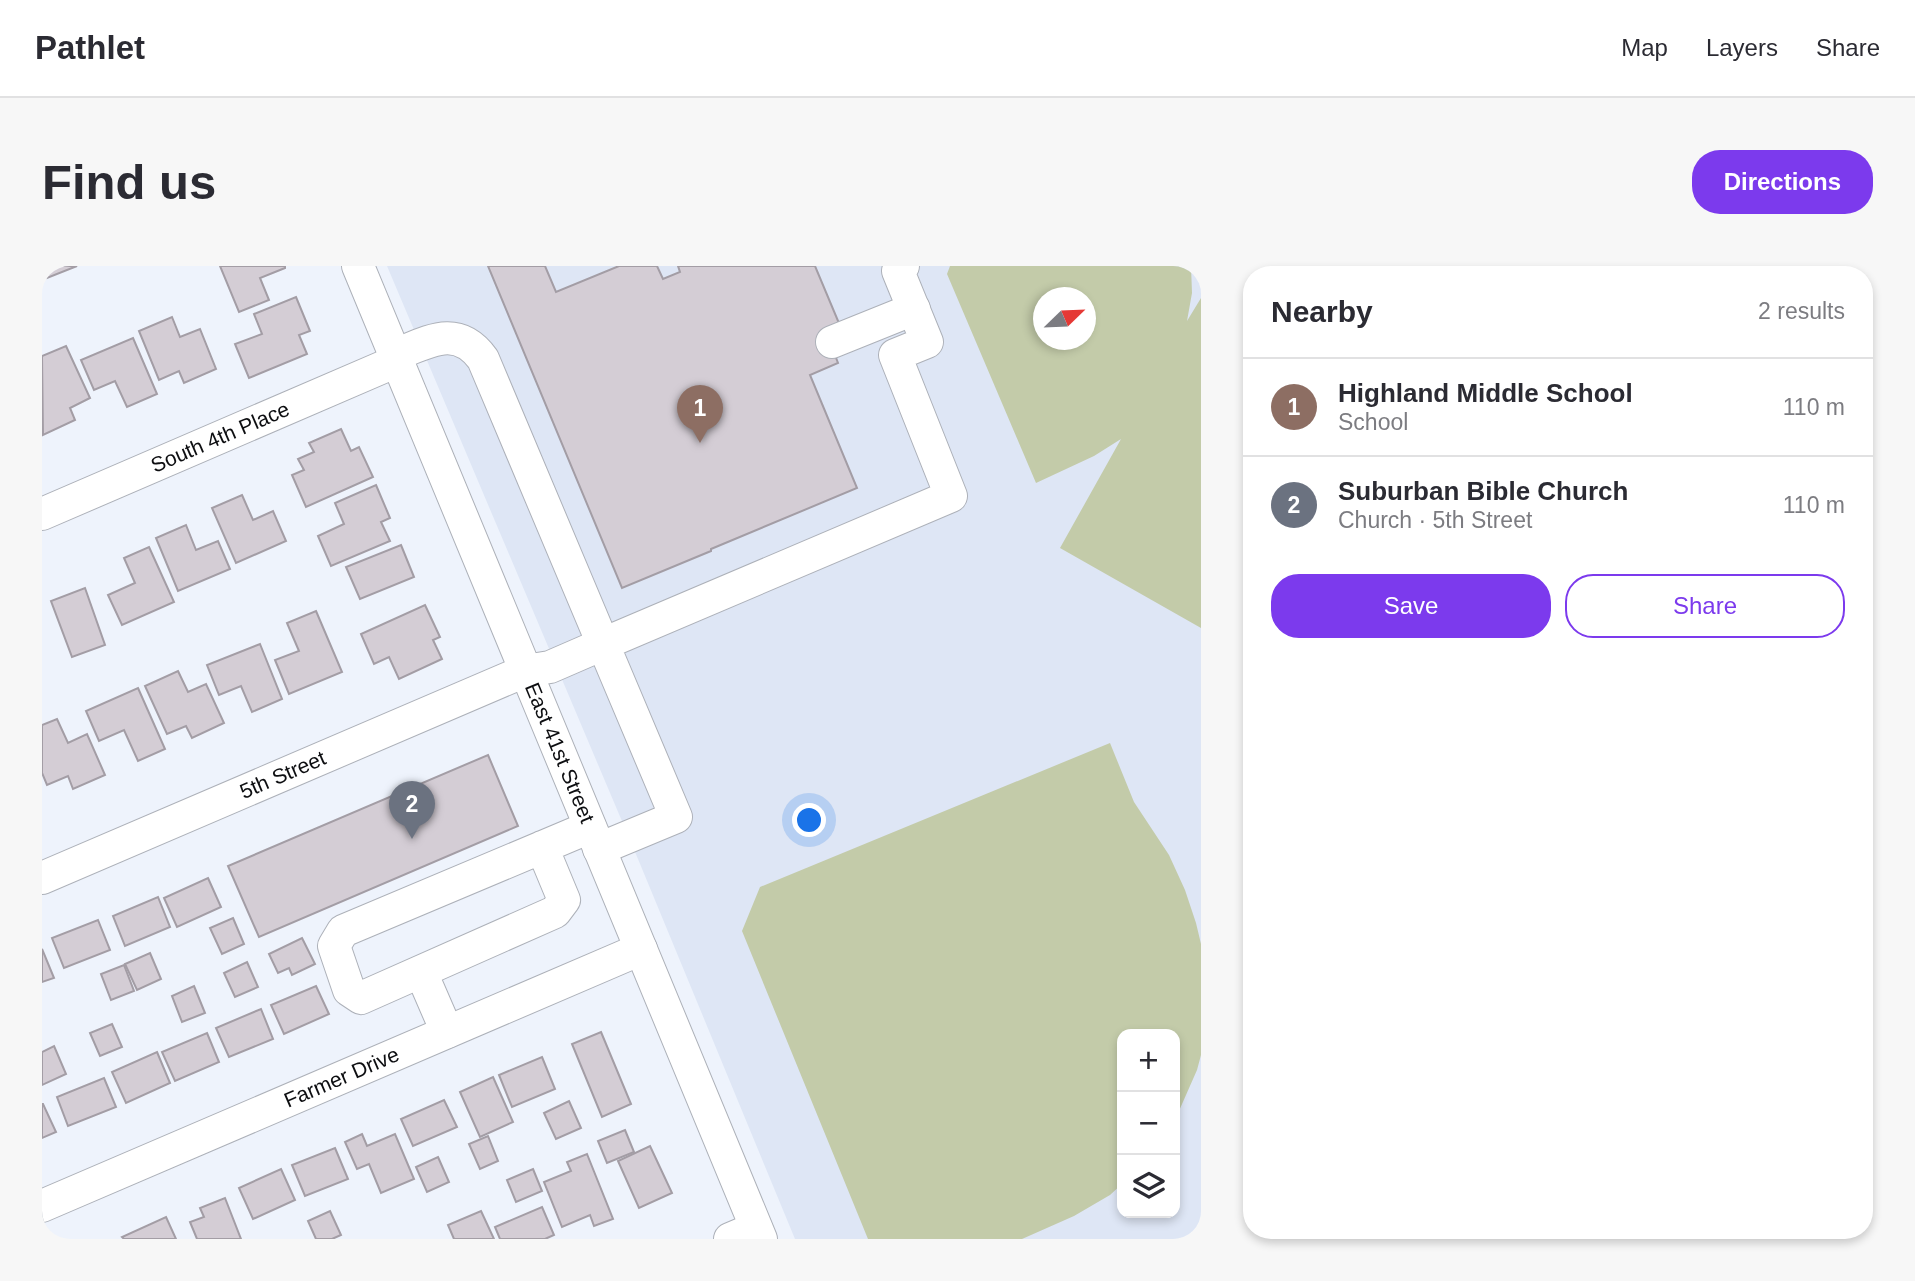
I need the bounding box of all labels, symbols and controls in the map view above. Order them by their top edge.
text: Pathlet [35,29,145,66]
text: Map [1621,34,1668,61]
text: Layers [1706,34,1778,61]
text: Share [1816,34,1880,61]
button: Directions [1692,150,1873,214]
text: Find us [42,155,216,209]
north arrow [1033,287,1096,350]
text: Nearby [1271,295,1373,328]
text: 2 results [1758,298,1845,324]
text: Highland Middle School [1338,378,1633,408]
pin: 1 [677,385,723,443]
text: 1 [1288,394,1300,420]
text: 110 m [1783,394,1845,420]
street label: South 4th Place [147,397,293,477]
text: School [1338,409,1408,435]
text: Suburban Bible Church [1338,476,1628,506]
text: 2 [1288,492,1300,518]
text: 110 m [1783,492,1845,518]
text: Church · 5th Street [1338,507,1532,533]
button: Save [1271,574,1551,638]
button: Share [1565,574,1845,638]
street label: East 41st Street [521,679,599,826]
street label: 5th Street [236,746,329,803]
pin: 2 [389,781,435,839]
your location [792,803,826,837]
map controls [1117,1029,1180,1218]
button: + [1117,1029,1180,1092]
street label: Farmer Drive [281,1042,402,1112]
button: − [1117,1092,1180,1155]
button: layers [1117,1155,1180,1218]

